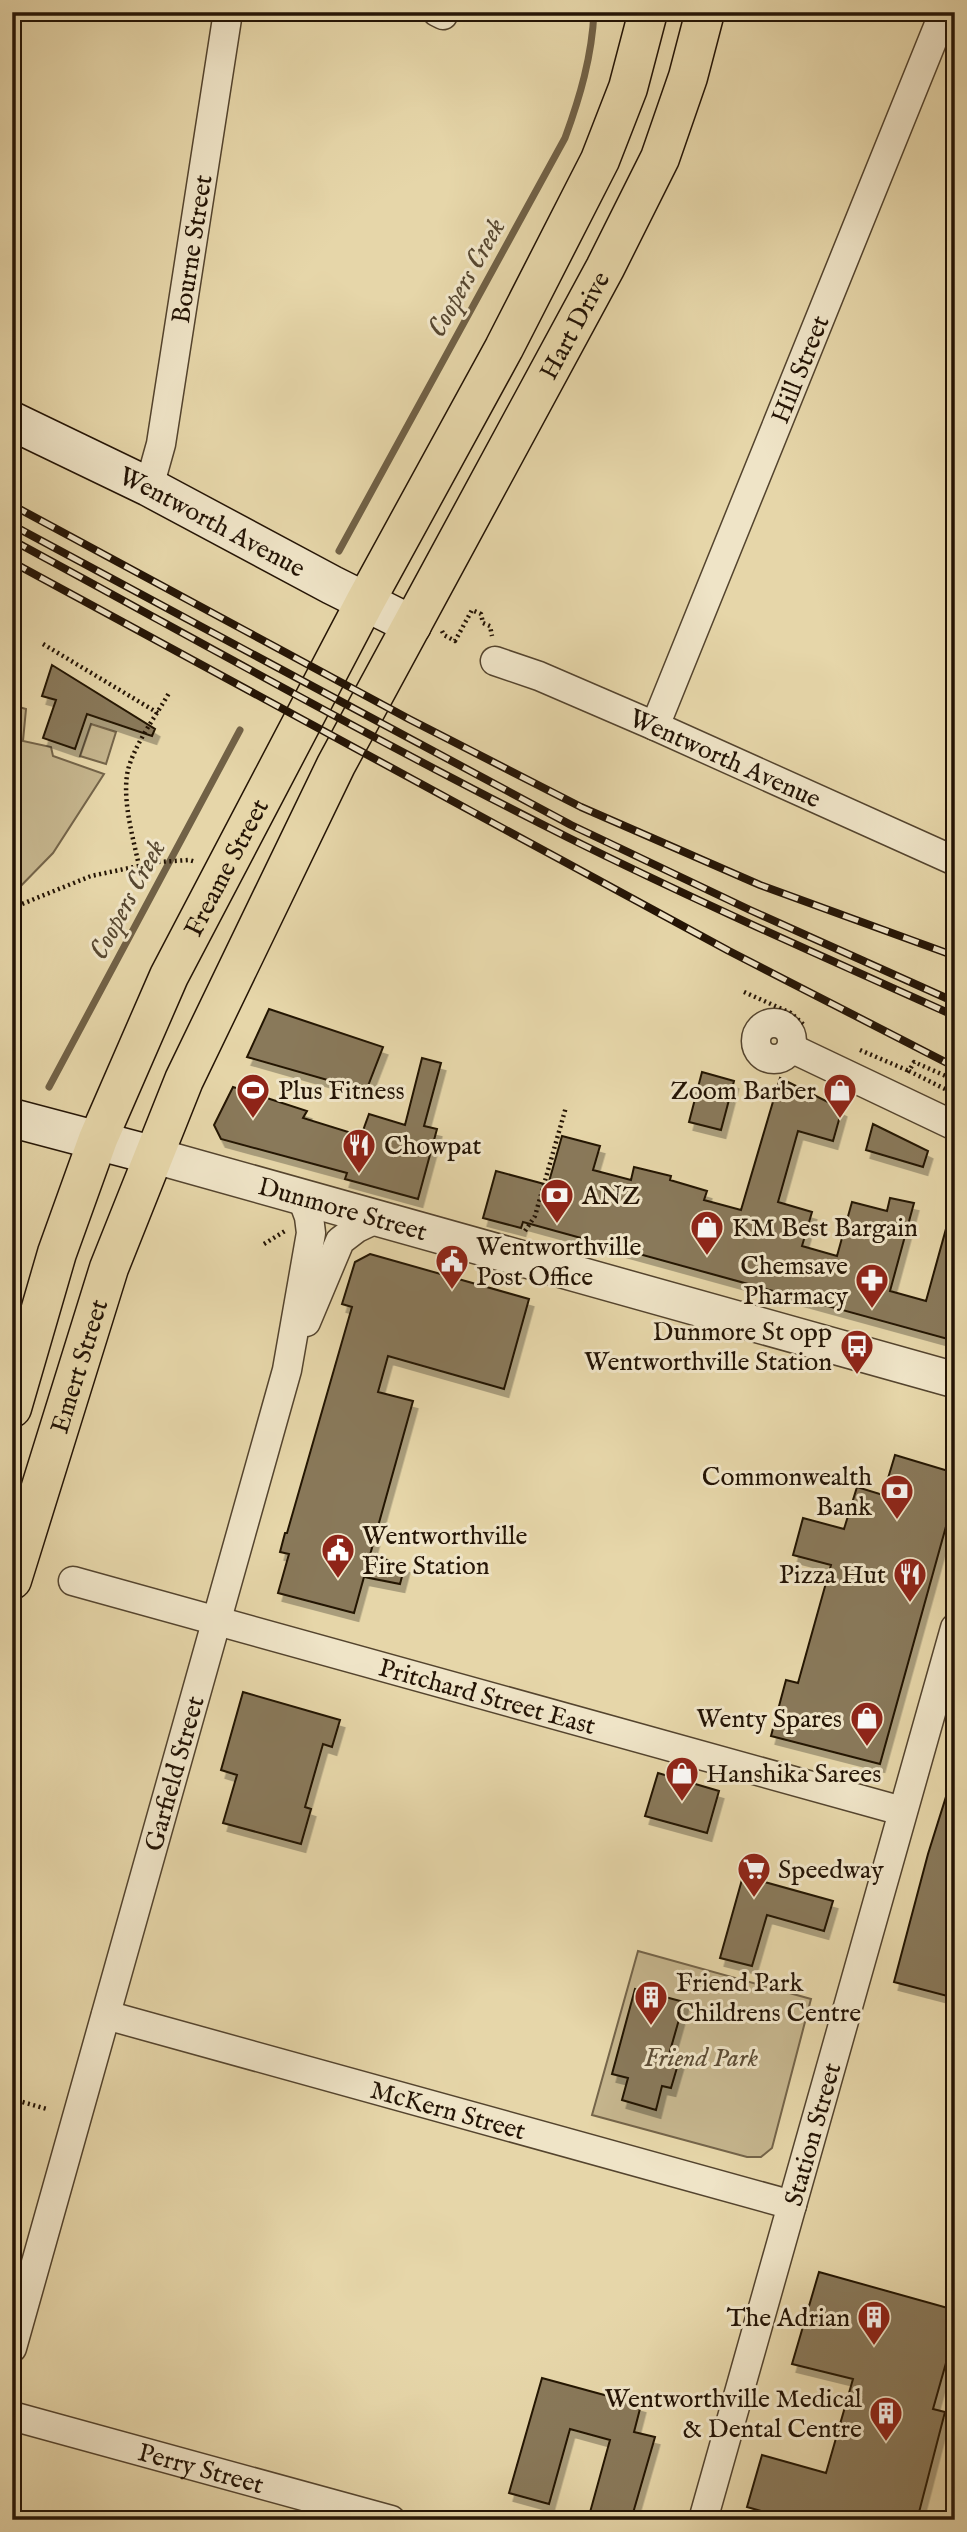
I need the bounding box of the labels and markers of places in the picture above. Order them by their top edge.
sports icon: Plus Fitness [234,1071,272,1120]
shop icon: Zoom Barber [821,1071,859,1120]
place label: Plus Fitness [278,1075,405,1108]
place label: Zoom Barber [671,1075,816,1108]
restaurant icon: Chowpat [340,1126,378,1175]
place label: Chowpat [384,1130,481,1163]
bank icon: ANZ [538,1176,576,1225]
place label: ANZ [581,1180,640,1213]
shop icon: KM Best Bargain [688,1208,726,1257]
place label: KM Best Bargain [732,1212,918,1245]
place label: Wentworthville Post Office [476,1231,641,1294]
public building icon: Wentworthville Post Office [433,1242,471,1291]
place label: Chemsave Pharmacy [740,1250,848,1313]
pharmacy icon: Chemsave Pharmacy [853,1261,891,1310]
place label: Dunmore St opp Wentworthville Station [584,1316,832,1379]
bus stop icon: Dunmore St opp Wentworthville Station [838,1327,876,1376]
place label: Commonwealth Bank [702,1461,873,1524]
bank icon: Commonwealth Bank [878,1472,916,1521]
place label: Wentworthville Fire Station [362,1520,527,1583]
public building icon: Wentworthville Fire Station [319,1531,357,1580]
restaurant icon: Pizza Hut [891,1555,929,1604]
place label: Pizza Hut [779,1559,886,1592]
shop icon: Wenty Spares [848,1699,886,1748]
place label: Wenty Spares [696,1703,842,1736]
shop icon: Hanshika Sarees [663,1754,701,1803]
place label: Hanshika Sarees [706,1758,881,1791]
supermarket icon: Speedway [735,1850,773,1899]
place label: Speedway [778,1854,884,1887]
place label: Friend Park Childrens Centre [676,1967,861,2030]
building icon: Friend Park Childrens Centre [632,1978,670,2027]
building icon: The Adrian [855,2298,893,2347]
place label: The Adrian [727,2302,850,2335]
place label: Wentworthville Medical & Dental Centre [605,2383,863,2446]
building icon: Wentworthville Medical & Dental Centre [867,2394,905,2443]

